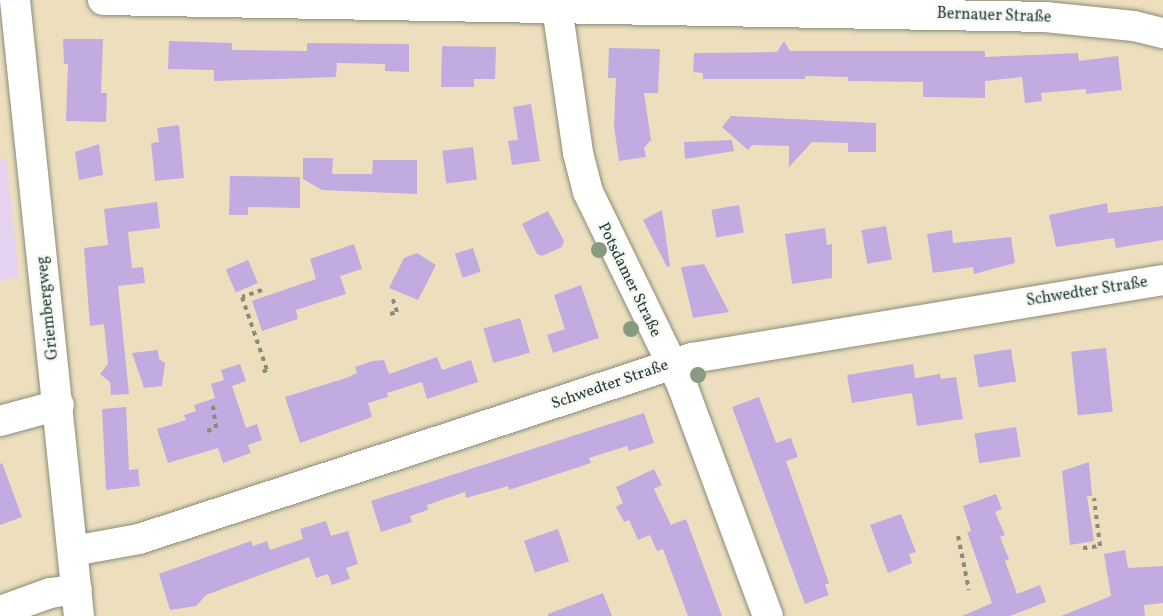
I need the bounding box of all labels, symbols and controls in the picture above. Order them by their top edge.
street label: Bernauer Straße [936,4,1052,28]
street label: Potsdamer Straße [593,220,665,340]
street label: Griembergweg [33,255,63,361]
street label: Schwedter Straße [1025,273,1149,311]
street label: Schwedter Straße [549,356,671,414]

